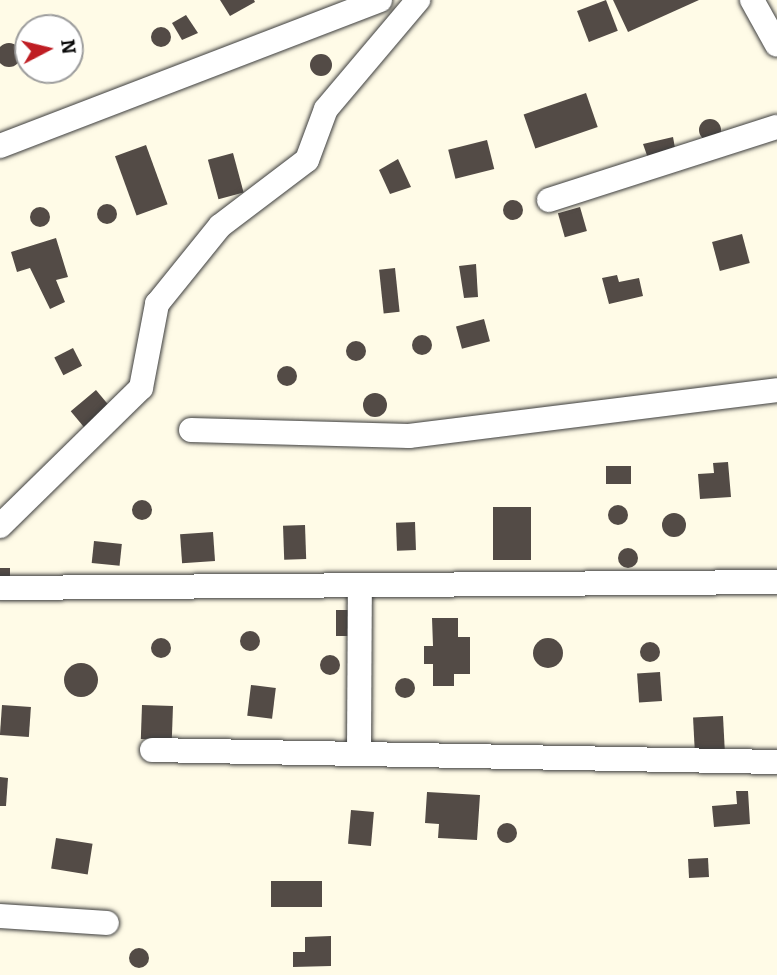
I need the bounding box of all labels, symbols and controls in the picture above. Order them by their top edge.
north arrow [14,14,84,84]
text: N [56,38,81,55]

